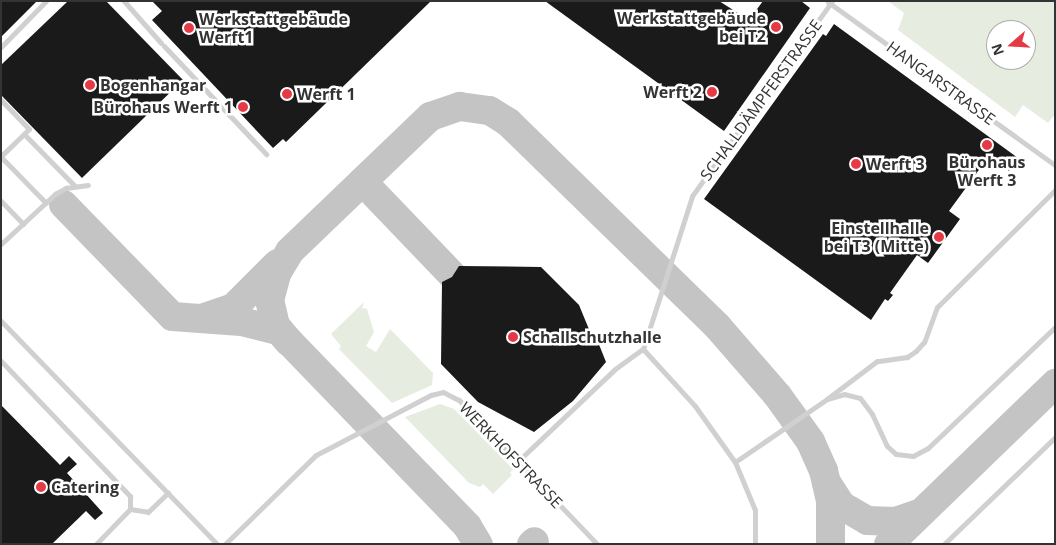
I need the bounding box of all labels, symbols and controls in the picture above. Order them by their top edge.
place label: Werkstattgebäude bei T2 [617,8,766,46]
place label: Werkstattgebäude Werft1 [199,9,348,47]
street label: SCHALLDÄMPFERSTRASSE [696,16,826,184]
north arrow [986,20,1036,70]
marker: Werkstattgebäude bei T2 [770,21,782,33]
marker: Werkstattgebäude Werft1 [183,22,195,34]
street label: HANGARSTRASSE [883,37,999,129]
place label: Bogenhangar [100,75,206,95]
marker: Bogenhangar [84,79,96,91]
place label: Werft 2 [643,82,702,102]
place label: Werft 1 [297,84,356,104]
marker: Werft 2 [706,86,718,98]
marker: Werft 1 [281,88,293,100]
place label: Bürohaus Werft 1 [93,97,233,117]
marker: Bürohaus Werft 1 [237,101,249,113]
marker: Bürohaus Werft 3 [981,139,993,151]
place label: Bürohaus Werft 3 [948,152,1026,190]
place label: Werft 3 [866,154,925,174]
marker: Werft 3 [850,158,862,170]
place label: Einstellhalle bei T3 (Mitte) [824,218,929,256]
marker: Einstellhalle bei T3 (Mitte) [933,231,945,243]
place label: Schallschutzhalle [523,327,661,347]
marker: Schallschutzhalle [507,331,519,343]
street label: WERKHOFSTRASSE [456,398,566,512]
place label: Catering [51,477,119,497]
marker: Catering [35,481,47,493]

